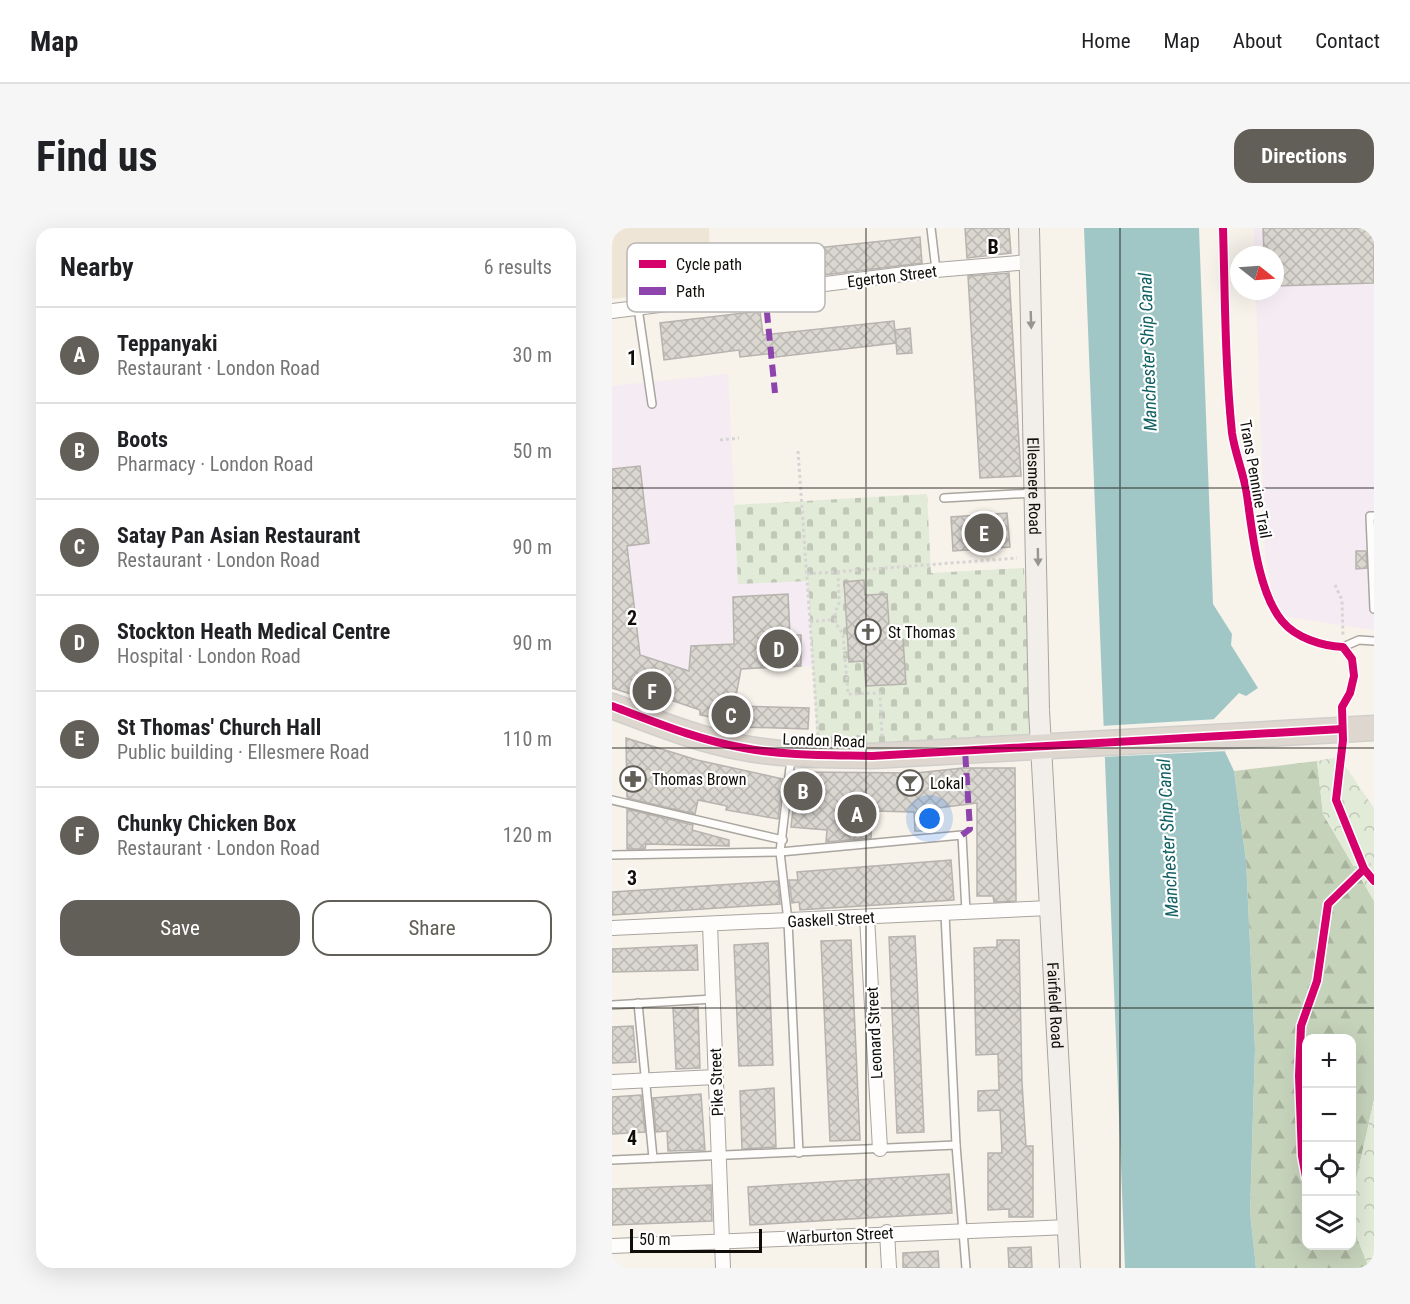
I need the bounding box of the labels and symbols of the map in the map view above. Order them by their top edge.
text: B [987,235,999,259]
legend [627,243,825,312]
north arrow [1230,246,1284,300]
text: Cycle path [676,255,742,274]
street label: Egerton Street [846,262,938,291]
water label: Manchester Ship Canal [1134,271,1161,432]
text: Path [676,282,705,301]
one-way arrow [1026,311,1035,330]
text: 1 [627,346,637,370]
street label: Trans Pennine Trail [1236,418,1275,540]
street label: Ellesmere Road [1023,437,1044,535]
pin: E [964,510,1004,556]
one-way arrow [1033,547,1042,566]
text: 2 [627,606,637,630]
church icon: St Thomas [853,617,883,647]
place label: St Thomas [888,623,955,642]
pin: D [760,626,798,672]
pin: F [632,668,672,714]
pin: C [712,692,750,738]
street label: London Road [782,730,866,751]
water label: Manchester Ship Canal [1153,757,1182,918]
pharmacy icon: Thomas Brown [618,764,648,794]
pin: B [784,768,822,814]
bar icon: Lokal [895,768,925,798]
place label: Thomas Brown [652,770,746,789]
place label: Lokal [930,774,964,793]
pin: A [838,792,876,836]
your location [915,804,944,833]
text: 3 [627,866,637,890]
street label: Gaskell Street [787,908,875,931]
street label: Fairfield Road [1043,962,1067,1049]
street label: Leonard Street [863,986,886,1080]
street label: Pike Street [706,1047,727,1116]
text: 4 [627,1126,637,1150]
street label: Warburton Street [786,1223,894,1248]
scale bar [630,1226,762,1254]

